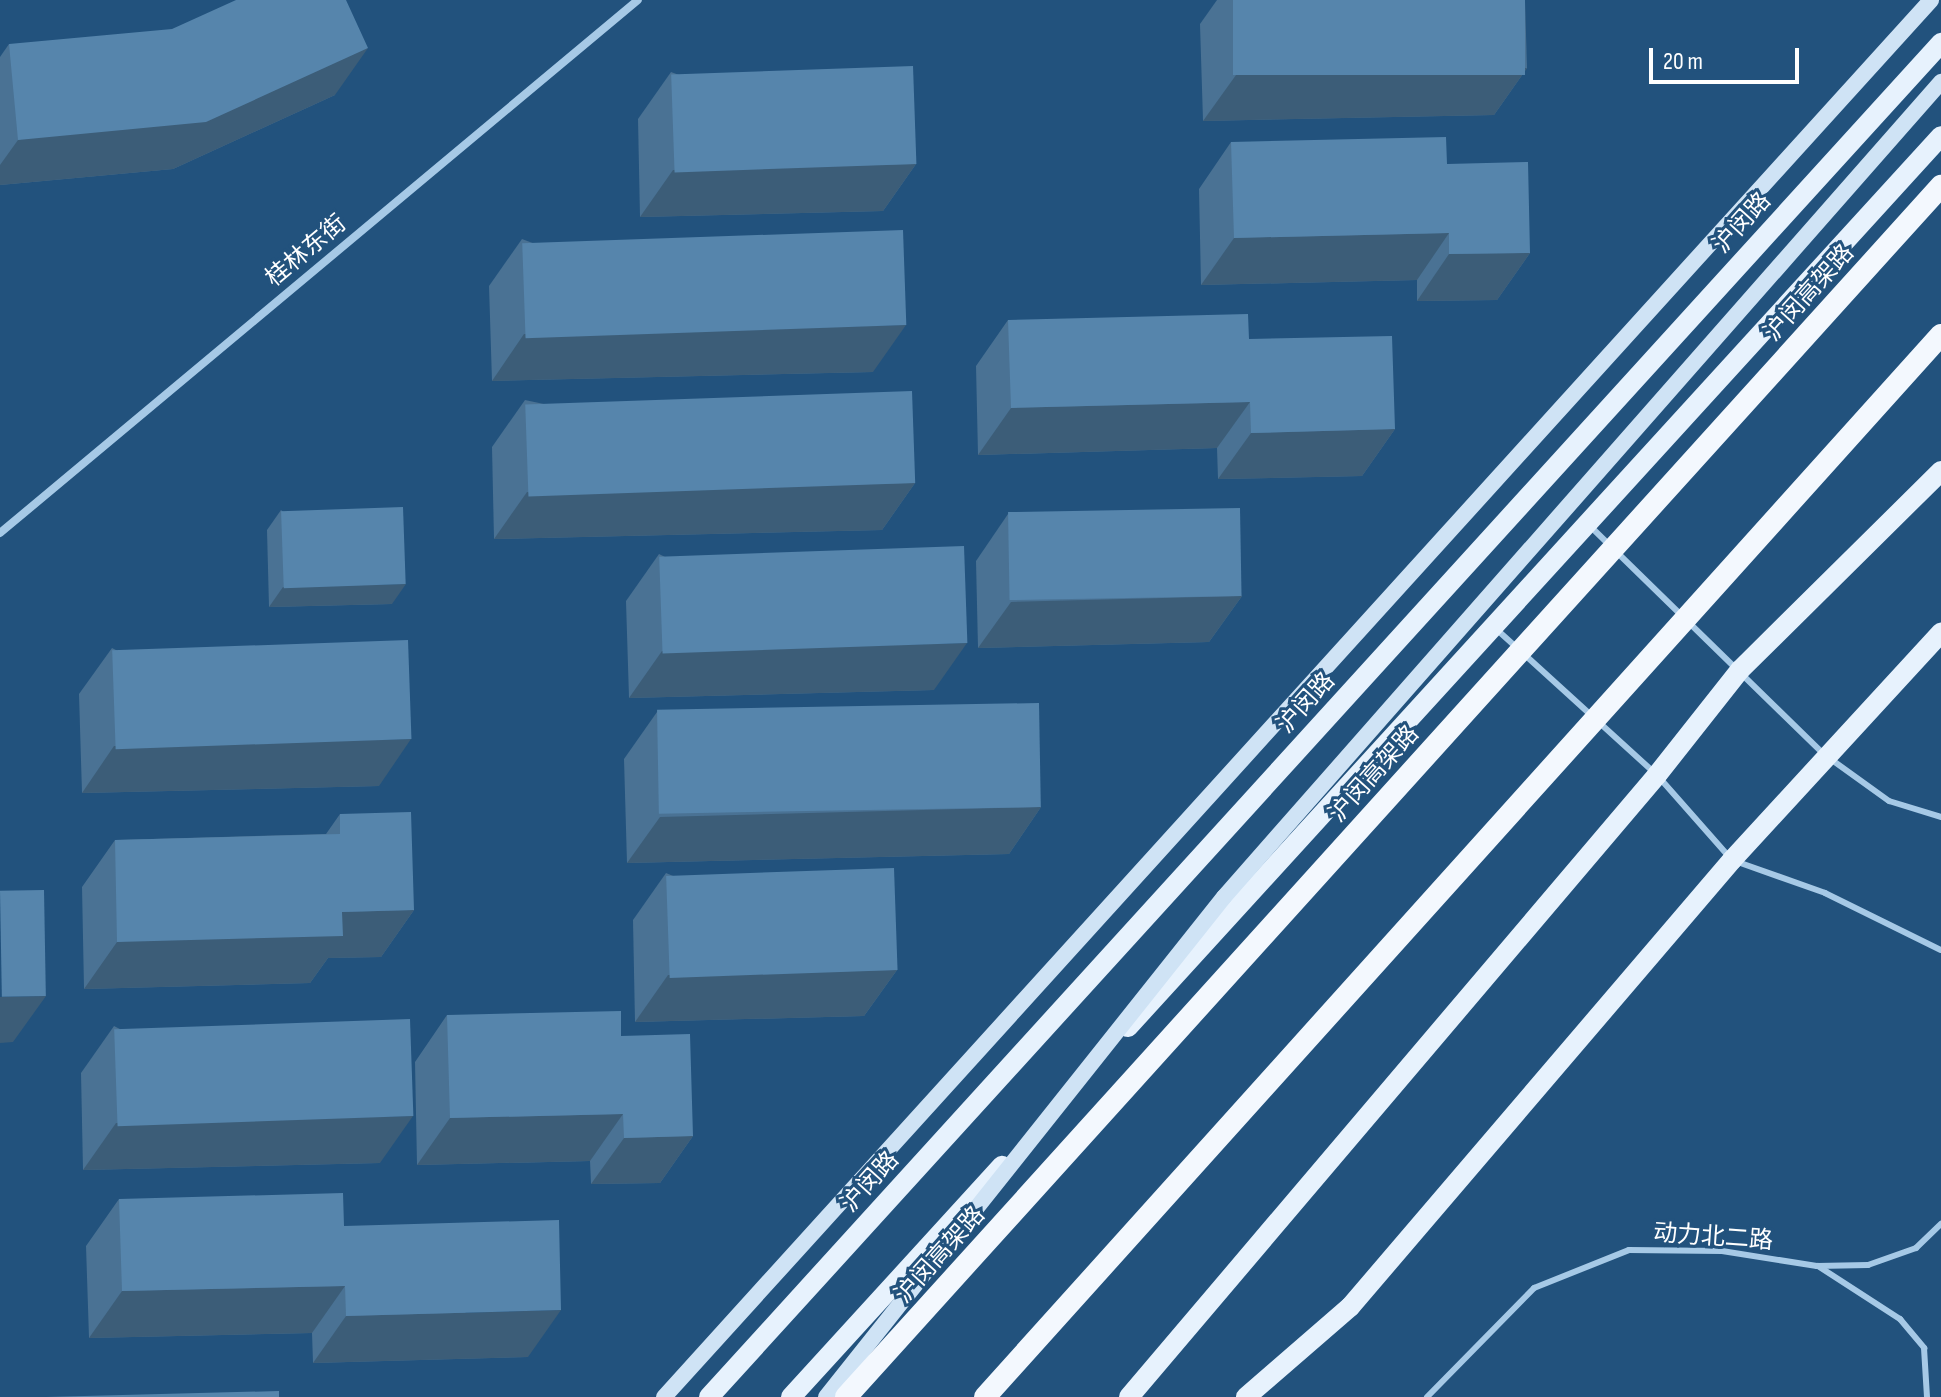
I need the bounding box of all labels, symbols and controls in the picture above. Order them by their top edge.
scale bar [1653,32,1803,82]
text: 20 m [1663,47,1703,76]
street label: 沪闵路 [1707,187,1777,259]
street label: 桂林东街 [260,209,352,293]
street label: 沪闵高架路 [1758,239,1860,347]
street label: 沪闵路 [1271,667,1341,739]
street label: 沪闵高架路 [1323,720,1425,828]
street label: 沪闵路 [835,1146,905,1218]
street label: 沪闵高架路 [889,1201,991,1309]
street label: 动力北二路 [1652,1218,1774,1256]

